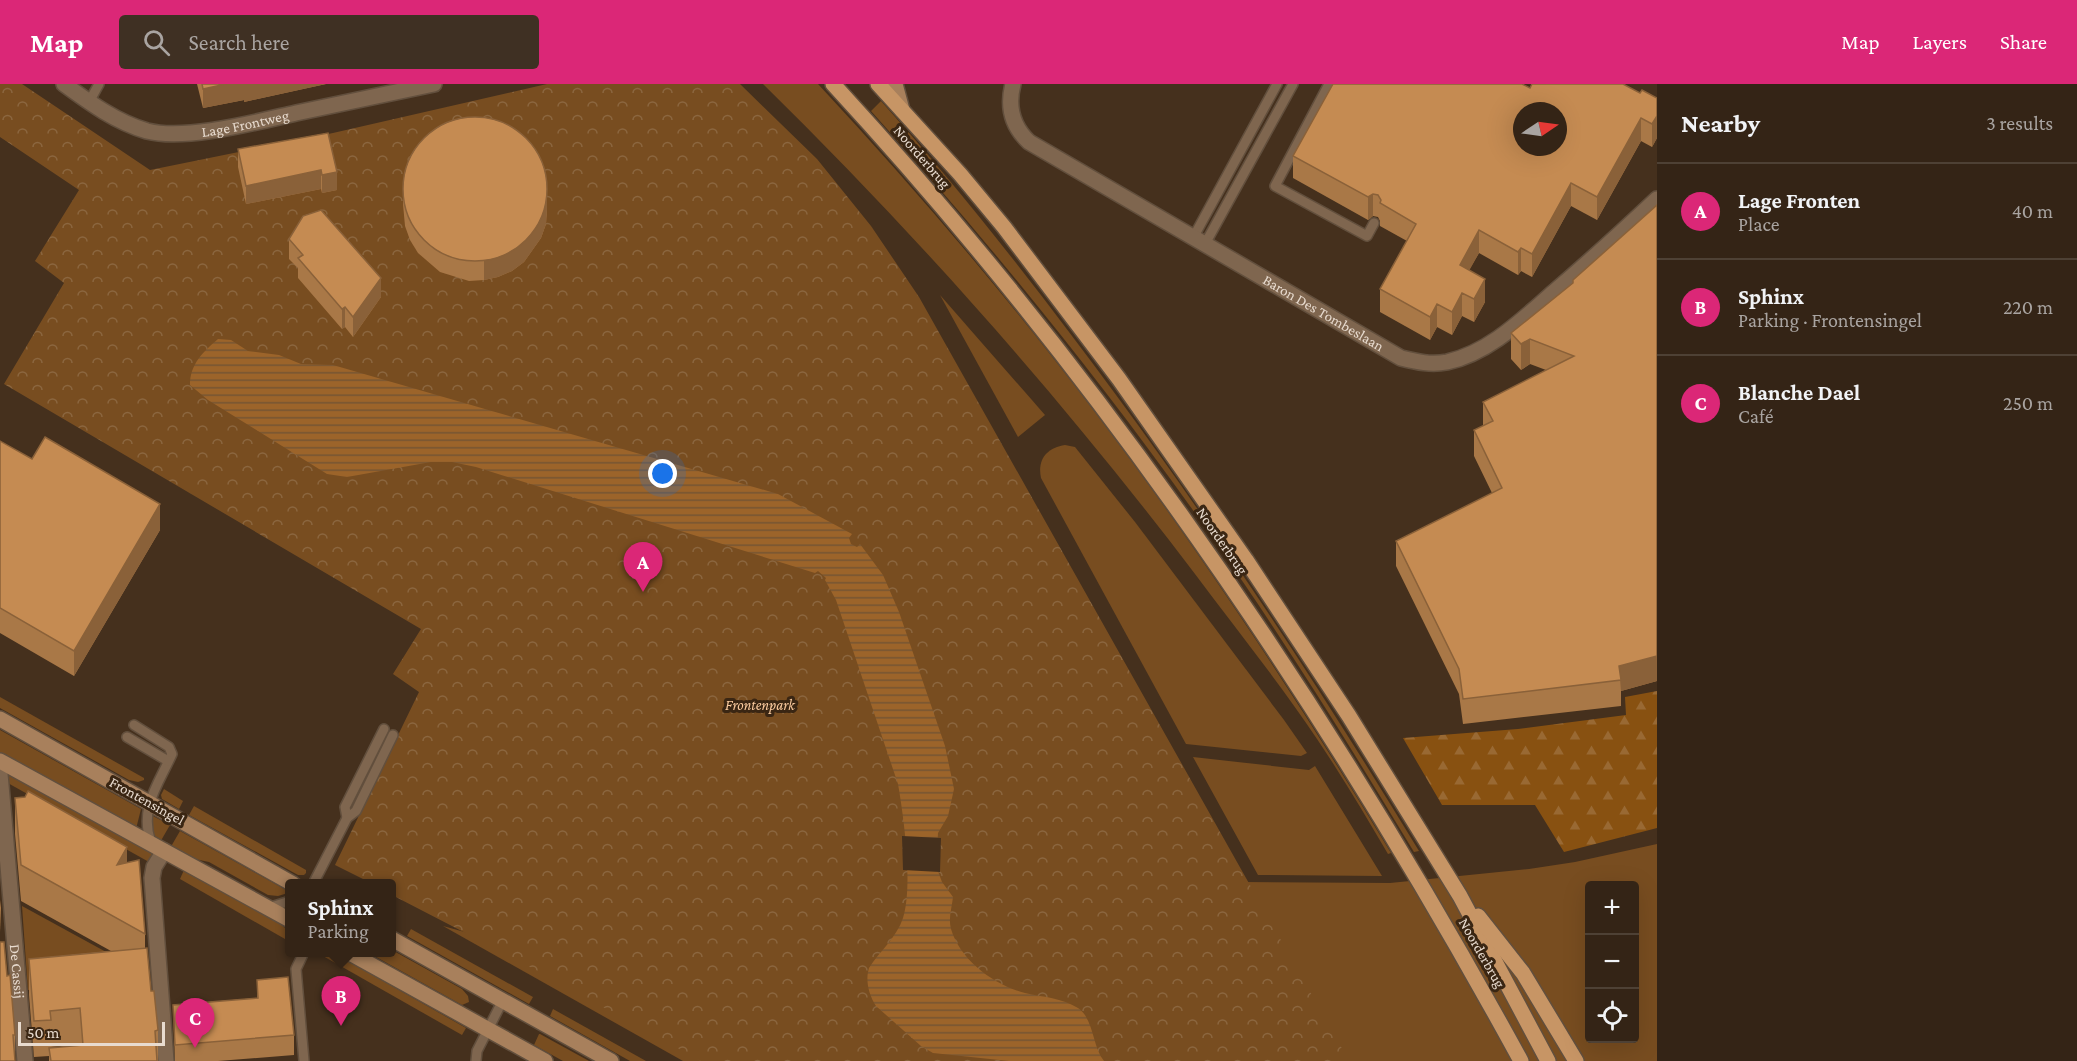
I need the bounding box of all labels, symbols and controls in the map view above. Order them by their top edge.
search box [119,15,539,69]
icon: search [140,26,173,59]
text: Map [30,27,83,58]
text: Search here [188,30,289,55]
text: Map [1841,30,1880,54]
text: Layers [1913,30,1967,54]
text: Share [2000,30,2047,54]
north arrow [1513,102,1567,156]
street label: Lage Frontweg [201,107,291,140]
text: Nearby [1681,109,1760,138]
text: 3 results [1986,112,2053,134]
street label: Noorderbrug [890,122,954,192]
text: Lage Fronten [1738,188,1860,213]
text: A [1695,200,1706,222]
text: 40 m [2012,200,2053,222]
text: Place [1738,213,1780,235]
street label: Baron Des Tombeslaan [1260,272,1387,354]
text: Sphinx [1738,284,1804,309]
text: B [1695,296,1706,318]
text: 220 m [2003,296,2053,318]
text: Parking · Frontensingel [1738,309,1922,331]
text: Blanche Dael [1738,380,1860,405]
text: C [1694,392,1707,414]
text: 250 m [2003,392,2053,414]
text: Café [1738,405,1774,427]
your location [648,459,677,488]
street label: Noorderbrug [1192,505,1251,578]
pin: A [624,542,662,592]
park label: Frontenpark [725,697,796,714]
street label: Frontensingel [106,774,187,829]
popup [285,879,396,957]
map controls [1585,881,1639,1043]
button: + [1585,881,1639,935]
text: Sphinx [308,895,373,920]
street label: Noorderbrug [1455,915,1508,991]
text: Parking [308,920,369,942]
button: − [1585,935,1639,989]
street label: De Cassij [7,943,28,999]
pin: B [322,976,360,1026]
button: locate [1585,989,1639,1043]
pin: C [176,998,214,1048]
scale bar [18,1019,165,1046]
text: 50 m [27,1024,59,1041]

